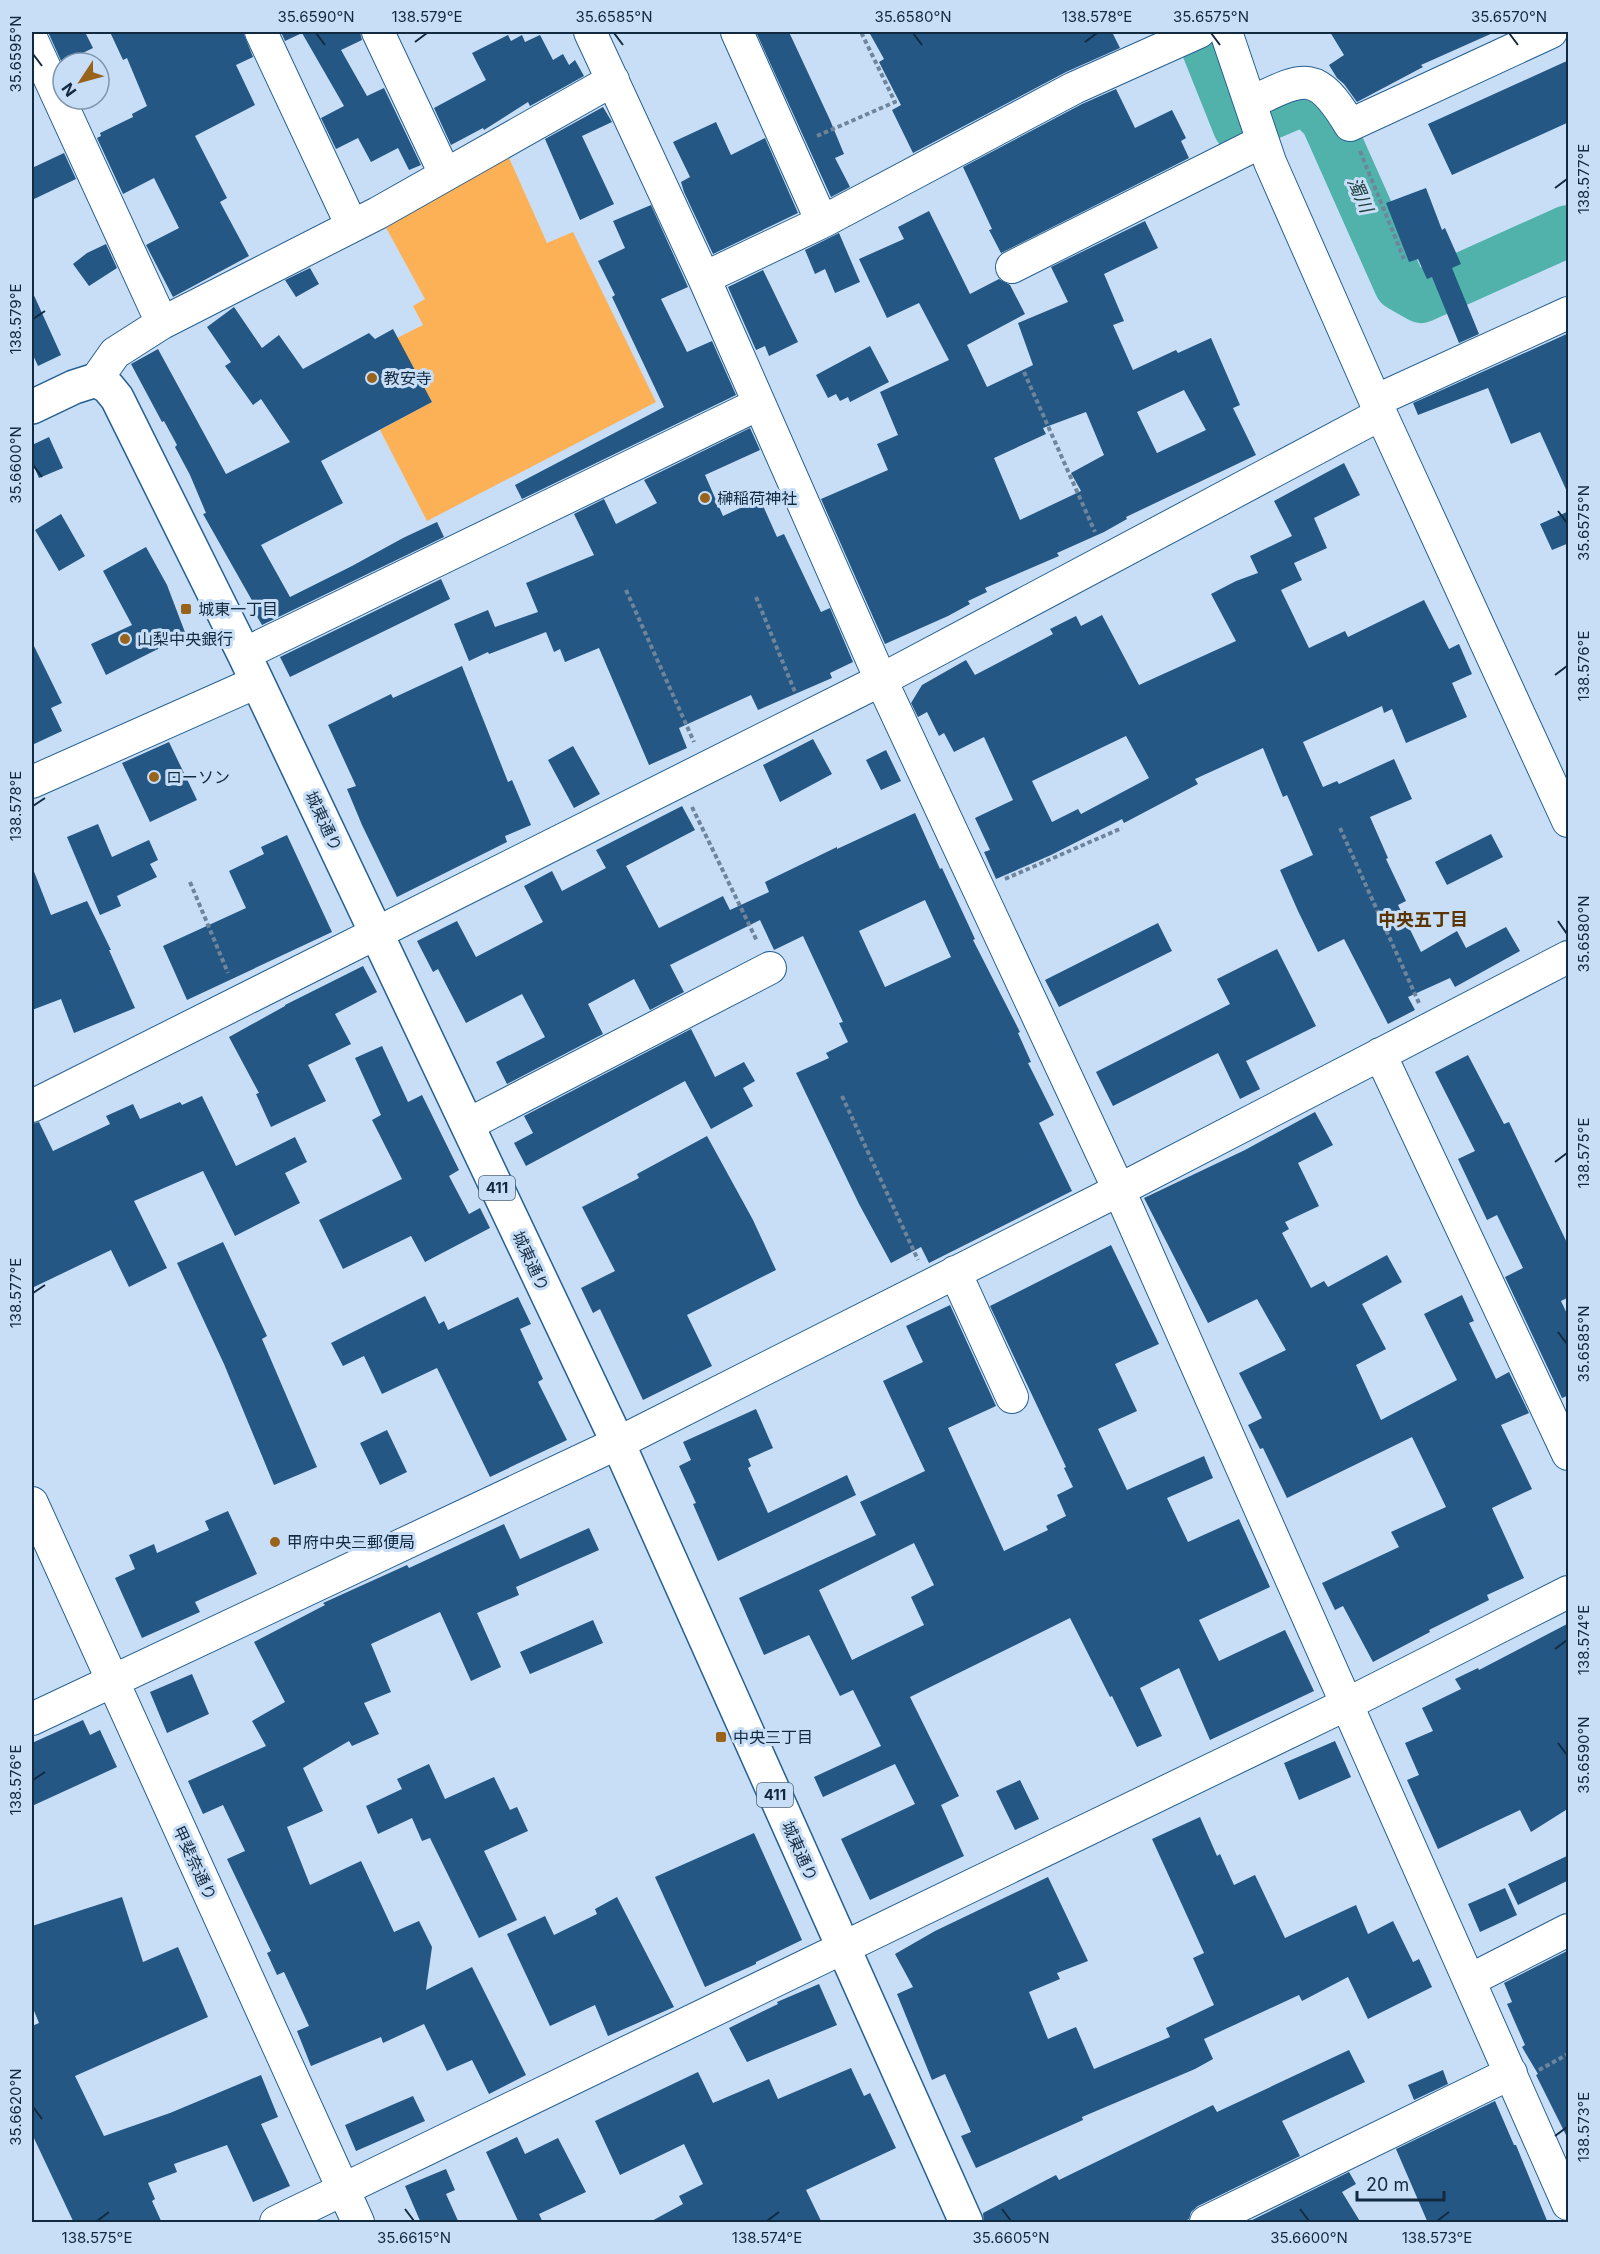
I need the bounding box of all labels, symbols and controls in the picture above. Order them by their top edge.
text: 35.6590°N [277,7,355,26]
text: 138.579°E [391,7,463,26]
text: 35.6585°N [576,7,652,26]
text: 35.6580°N [874,7,952,26]
text: 138.578°E [1062,7,1132,26]
text: 35.6575°N [1173,7,1249,26]
text: 35.6570°N [1471,7,1547,26]
text: 35.6595°N [6,16,25,92]
north arrow [51,51,111,111]
text: N [57,79,81,101]
text: 138.577°E [1574,144,1593,214]
water label: 濁川 [1344,174,1378,217]
text: 138.579°E [6,283,25,355]
place label: 教安寺 [384,368,432,388]
marker: 教安寺 [365,371,379,385]
text: 35.6600°N [6,426,25,504]
text: 35.6575°N [1574,485,1593,561]
place label: 榊稲荷神社 [717,488,797,508]
marker: 榊稲荷神社 [698,491,712,505]
place label: 城東一丁目 [198,599,278,619]
marker: 城東一丁目 [179,602,193,616]
place label: 山梨中央銀行 [137,629,233,649]
text: 138.576°E [1574,631,1593,701]
marker: 山梨中央銀行 [118,632,132,646]
place label: ローソン [166,767,230,787]
marker: ローソン [147,770,161,784]
text: 138.578°E [6,771,25,841]
street label: 城東通り [301,788,347,854]
text: 35.6580°N [1574,895,1593,973]
district label: 中央五丁目 [1378,909,1468,930]
text: 138.575°E [1574,1118,1593,1188]
road number: 411 [479,1176,515,1200]
street label: 城東通り [508,1228,554,1294]
text: 138.577°E [6,1258,25,1328]
text: 35.6585°N [1574,1306,1593,1382]
place label: 甲府中央三郵便局 [287,1532,415,1552]
marker: 甲府中央三郵便局 [268,1535,282,1549]
text: 138.574°E [1574,1605,1593,1675]
text: 35.6590°N [1574,1716,1593,1794]
place label: 中央三丁目 [733,1727,813,1747]
marker: 中央三丁目 [714,1730,728,1744]
text: 138.576°E [6,1745,25,1815]
road number: 411 [757,1783,793,1807]
street label: 城東通り [778,1818,822,1884]
street label: 甲斐奈通り [169,1823,221,1903]
text: 35.6620°N [6,2068,25,2146]
text: 138.573°E [1574,2092,1593,2162]
scale bar [1357,2164,1444,2202]
text: 20 m [1366,2174,1409,2195]
text: 138.575°E [62,2228,132,2247]
text: 35.6615°N [377,2228,451,2247]
text: 138.574°E [732,2228,802,2247]
text: 35.6605°N [972,2228,1050,2247]
text: 35.6600°N [1270,2228,1348,2247]
text: 138.573°E [1402,2228,1472,2247]

